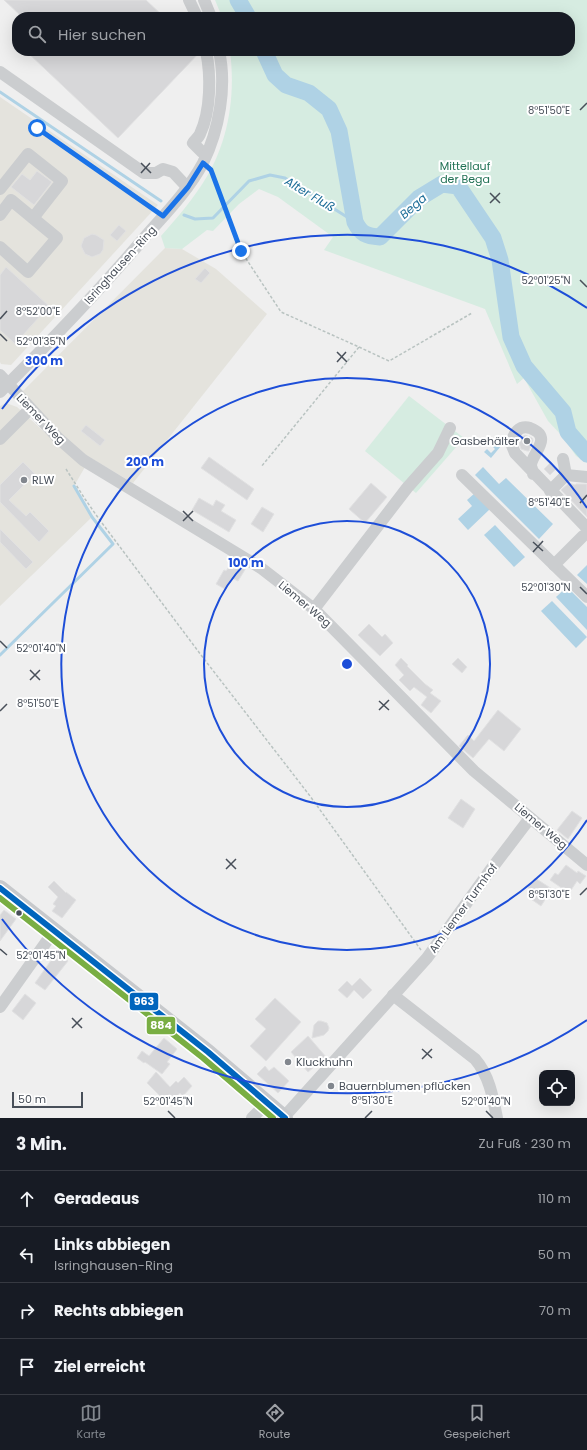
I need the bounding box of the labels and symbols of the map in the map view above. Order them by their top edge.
text: 8°51'50"E [528,103,570,118]
route start [28,119,46,137]
park label: Mittellauf der Bega [440,158,491,187]
water label: Alter Fluß [281,172,338,216]
water label: Bega [396,189,430,223]
street label: Isringhausen-Ring [80,222,160,308]
route end [232,242,250,260]
text: 52°01'25"N [521,273,571,288]
text: 8°52'00"E [16,304,60,319]
text: 52°01'35"N [16,334,66,349]
text: 300 m [25,352,63,369]
street label: Liemer Weg [13,390,69,448]
place label: Gasbehälter [451,433,519,449]
marker: Gasbehälter [522,436,532,446]
text: 200 m [126,453,164,470]
place label: RLW [32,472,54,488]
marker: RLW [19,475,29,485]
text: 8°51'40"E [528,495,570,510]
text: 100 m [228,554,264,571]
street label: Liemer Weg [275,577,335,631]
text: 52°01'30"N [521,580,571,595]
text: 52°01'40"N [16,641,66,656]
centre of rings [340,657,354,671]
text: 8°51'50"E [17,696,59,711]
street label: Liemer Weg [511,799,571,853]
street label: Am Liemer Turmhof [425,860,501,956]
text: 8°51'30"E [528,887,570,902]
unlabelled marker [14,908,24,918]
text: 52°01'45"N [16,948,66,963]
line badge: 963 [129,992,159,1011]
text: 963 [134,993,155,1009]
line badge: 884 [146,1016,176,1035]
text: 884 [150,1017,172,1033]
place label: Kluckhuhn [296,1054,353,1070]
marker: Kluckhuhn [283,1057,293,1067]
place label: Bauernblumen pflücken [339,1078,471,1094]
marker: Bauernblumen pflücken [326,1081,336,1091]
scale bar [12,1090,83,1109]
text: 8°51'30"E [351,1093,393,1108]
text: 52°01'45"N [143,1094,193,1109]
text: 52°01'40"N [461,1094,511,1109]

